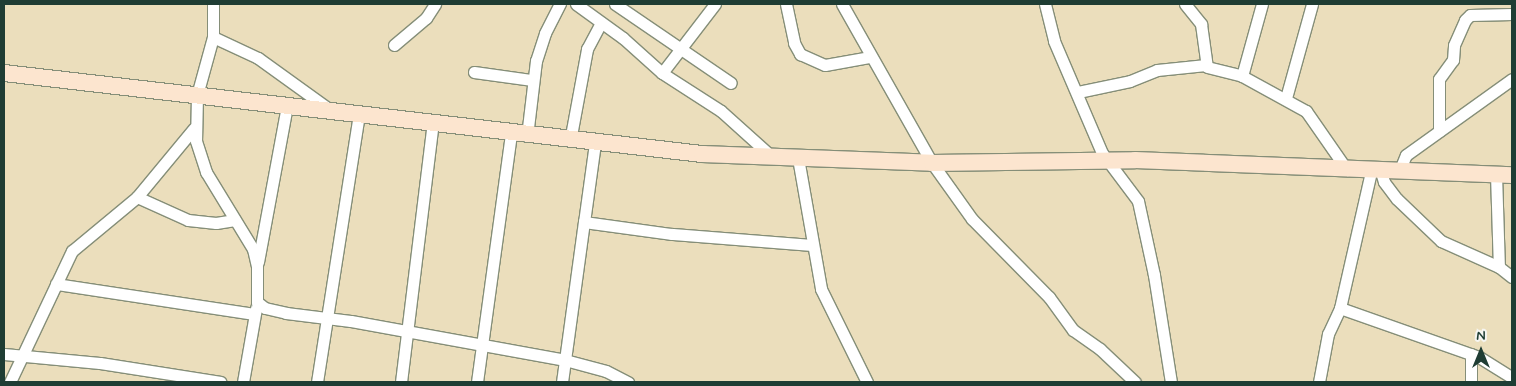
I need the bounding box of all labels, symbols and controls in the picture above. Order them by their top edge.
north arrow [1456,326,1506,376]
text: N [1476,327,1486,345]

